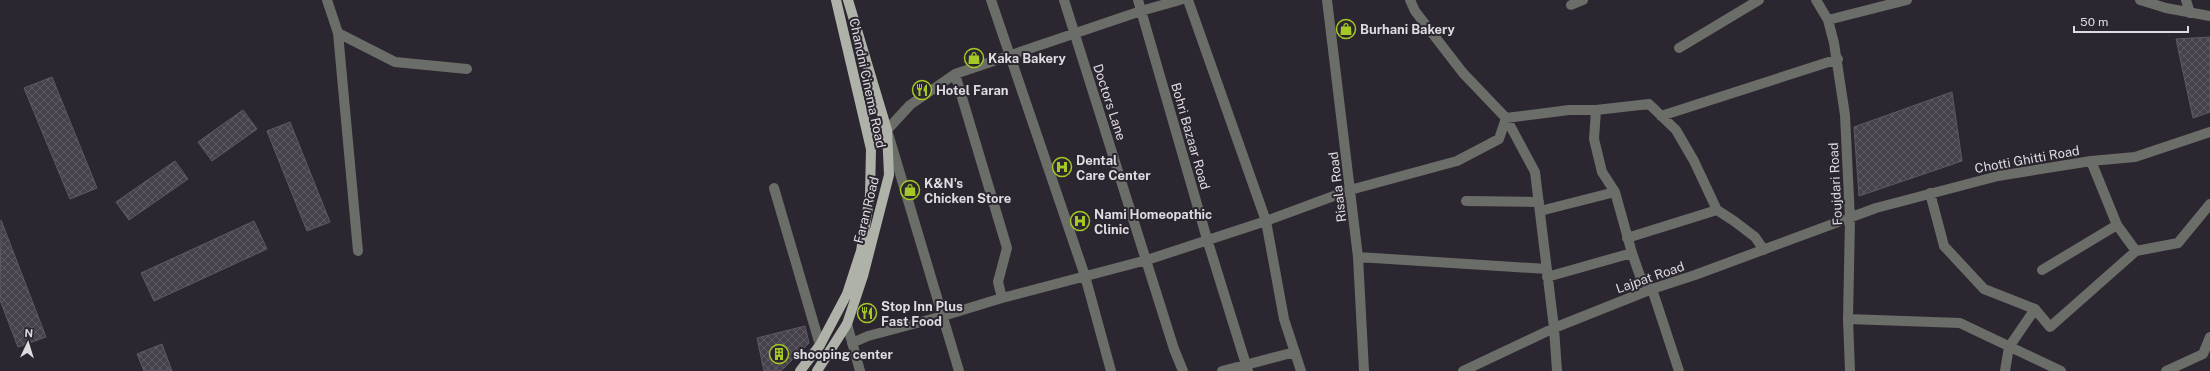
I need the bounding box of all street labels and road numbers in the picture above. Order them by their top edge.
street label: Chandni Cinema Road [846,17,889,149]
street label: Doctors Lane [1090,62,1129,142]
street label: Bohri Bazaar Road [1168,81,1213,191]
street label: Foujdari Road [1826,142,1845,226]
street label: Chotti Ghitti Road [1973,143,2081,176]
street label: Risala Road [1326,151,1349,223]
street label: Faran Road [851,175,882,245]
street label: Lajpat Road [1614,259,1686,296]

